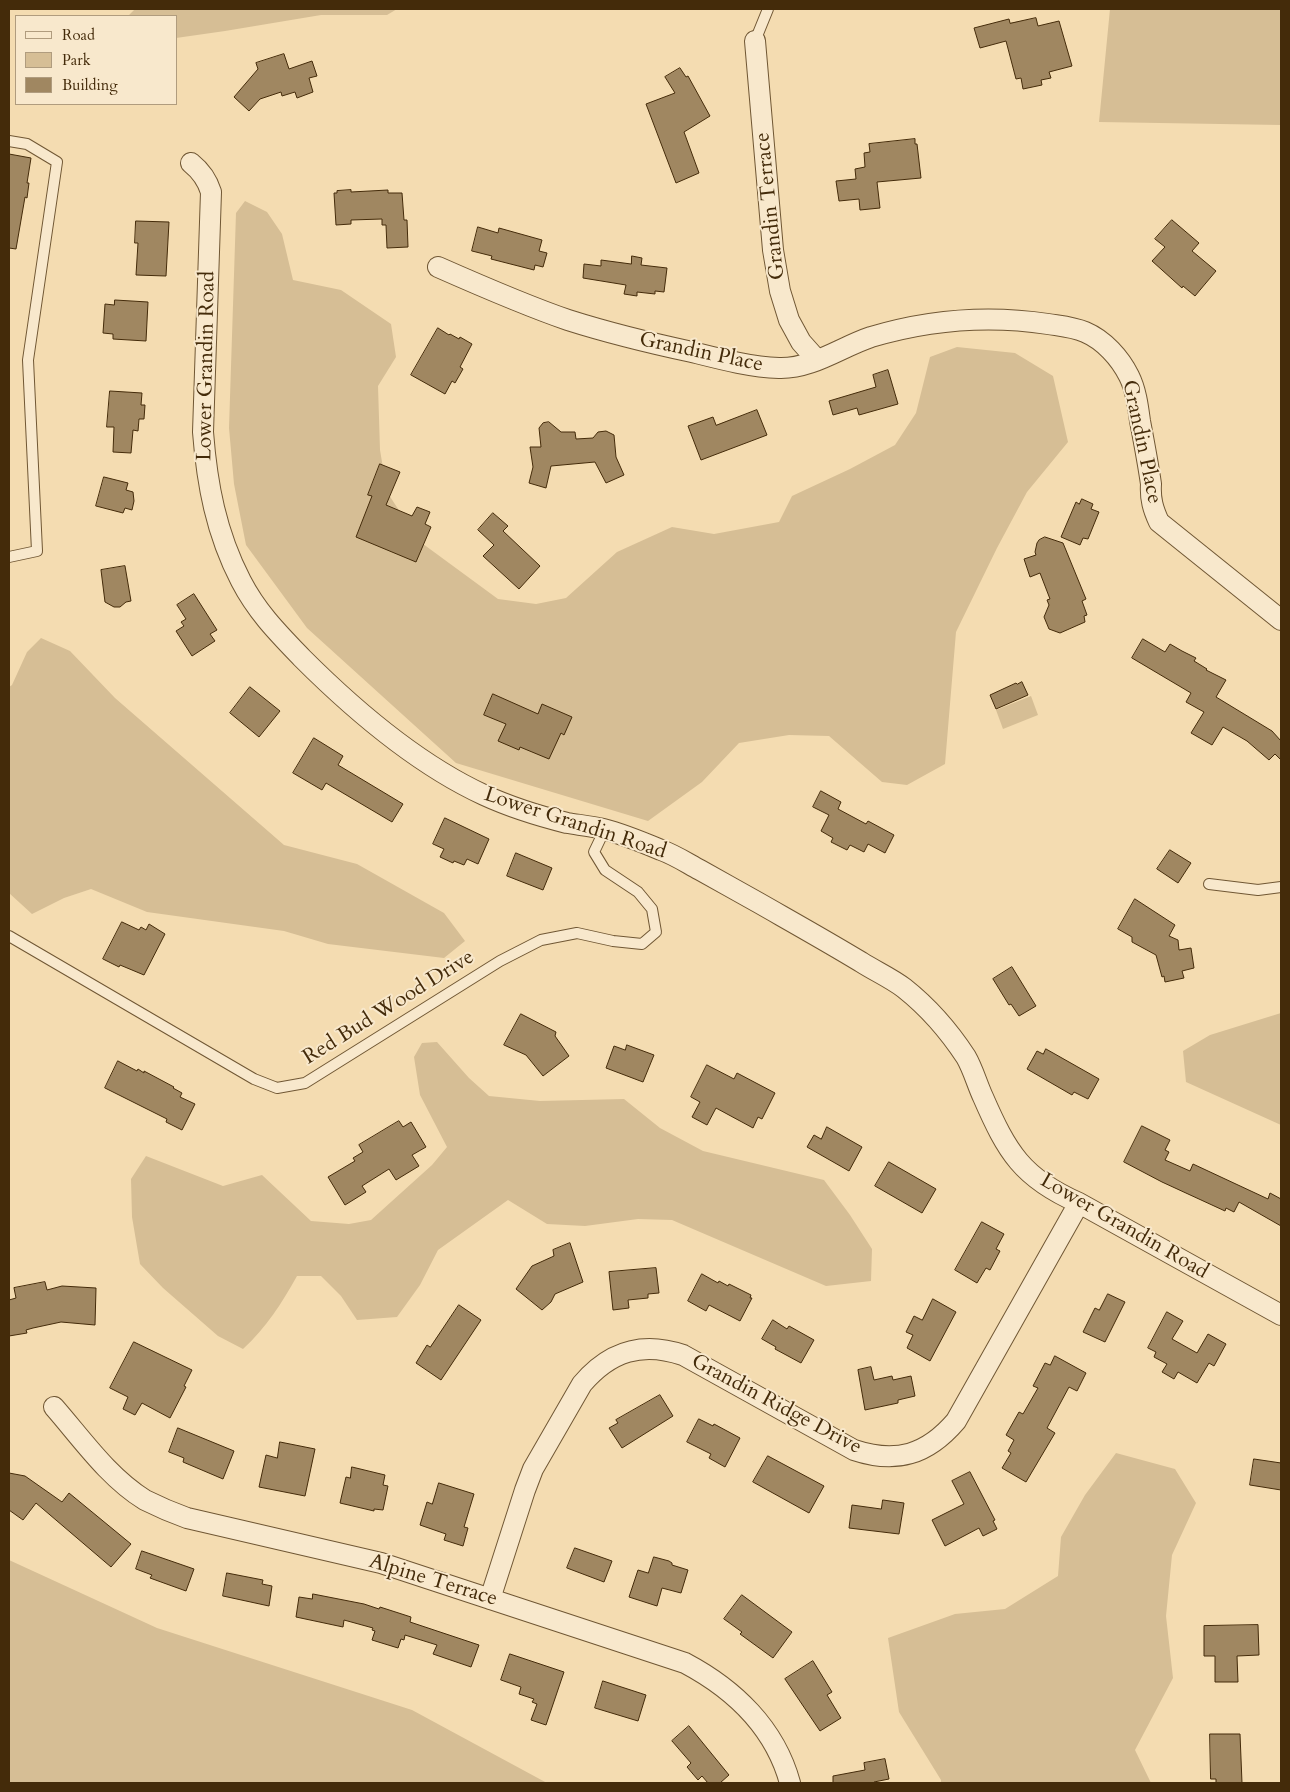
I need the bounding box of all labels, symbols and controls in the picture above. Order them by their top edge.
legend [15,15,178,105]
text: Road [62,25,95,45]
text: Park [62,50,91,70]
text: Building [62,75,118,95]
street label: Grandin Terrace [751,131,791,281]
street label: Lower Grandin Road [193,271,221,461]
street label: Grandin Place [637,328,765,378]
street label: Grandin Place [1116,378,1166,506]
street label: Lower Grandin Road [481,783,669,865]
street label: Red Bud Wood Drive [299,945,479,1071]
street label: Lower Grandin Road [1036,1169,1212,1285]
street label: Grandin Ridge Drive [687,1349,865,1461]
street label: Alpine Terrace [366,1550,500,1612]

